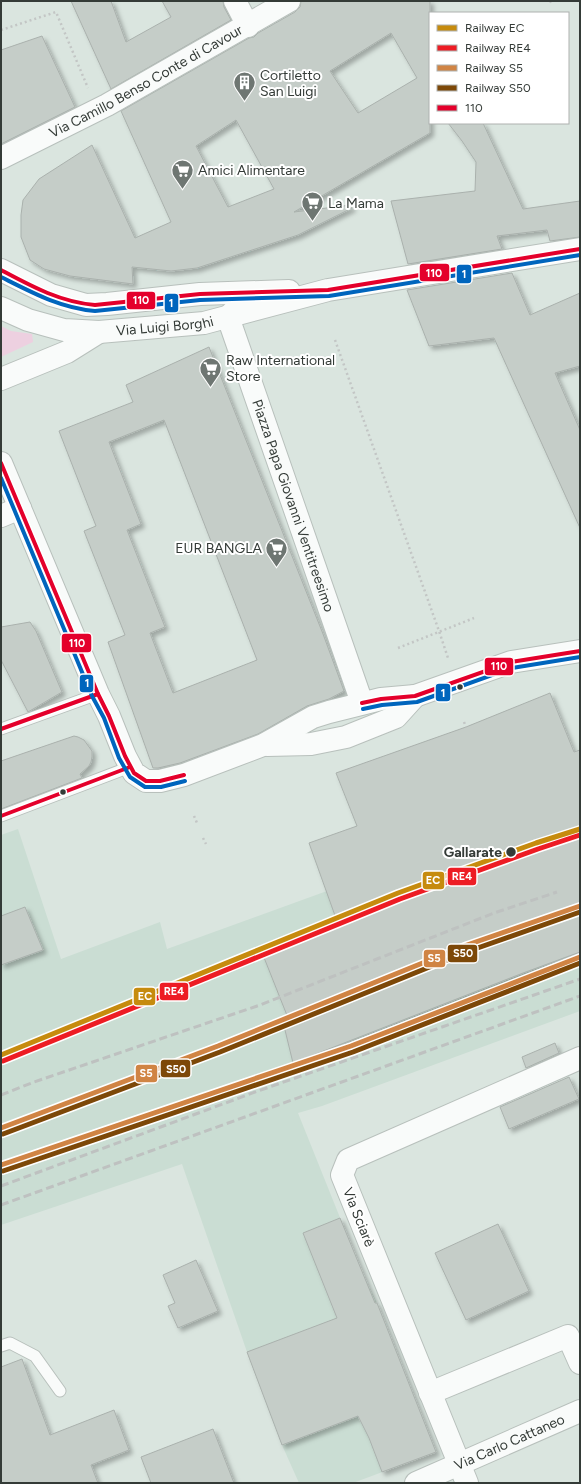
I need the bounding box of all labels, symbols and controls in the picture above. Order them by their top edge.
legend [429,12,569,124]
street label: Via Camillo Benso Conte di Cavour [47,21,246,142]
text: Railway EC [465,21,525,35]
text: Railway RE4 [465,41,531,55]
text: Railway S5 [465,61,523,75]
place label: Cortiletto San Luigi [260,67,321,100]
building icon: Cortiletto San Luigi [232,70,258,103]
text: Railway S50 [465,81,531,95]
text: 110 [465,101,483,115]
supermarket icon: Amici Alimentare [169,157,195,190]
place label: Amici Alimentare [198,162,305,179]
supermarket icon: La Mama [300,190,326,223]
place label: La Mama [328,195,384,212]
line badge: 110 [419,263,450,282]
line badge: 1 [456,264,472,284]
text: 110 [426,267,442,280]
text: 1 [462,268,466,281]
line badge: 110 [126,291,156,310]
line badge: 1 [164,293,179,313]
text: 110 [133,294,149,307]
text: 1 [169,297,173,310]
street label: Via Luigi Borghi [116,313,215,339]
place label: Raw International Store [226,352,335,385]
supermarket icon: Raw International Store [198,355,224,388]
street label: Piazza Papa Giovanni Ventitreesimo [248,397,338,614]
supermarket icon: EUR BANGLA [264,535,290,568]
place label: EUR BANGLA [175,540,263,557]
line badge: 110 [61,633,92,653]
text: 110 [69,637,85,650]
line badge: 110 [484,657,514,676]
text: 110 [491,660,507,673]
line badge: 1 [79,674,94,693]
text: 1 [85,677,89,690]
unlabelled marker [455,682,465,692]
line badge: 1 [435,683,451,702]
text: 1 [441,687,445,700]
unlabelled marker [58,787,68,797]
place label: Gallarate [444,844,502,861]
marker: Gallarate [504,845,518,859]
line badge: RE4 [447,867,477,886]
text: RE4 [452,870,472,883]
line badge: EC [422,871,445,890]
text: EC [426,874,440,887]
line badge: S50 [447,944,478,963]
text: S50 [453,947,473,960]
line badge: S5 [423,949,446,968]
text: S5 [427,952,441,965]
line badge: RE4 [159,982,189,1001]
text: RE4 [164,985,184,998]
line badge: EC [133,987,156,1006]
text: EC [138,990,152,1003]
line badge: S50 [160,1059,191,1078]
text: S50 [166,1063,186,1076]
line badge: S5 [135,1064,158,1083]
text: S5 [139,1067,153,1080]
street label: Via Sciarè [339,1185,378,1250]
street label: Via Carlo Cattaneo [452,1411,567,1474]

